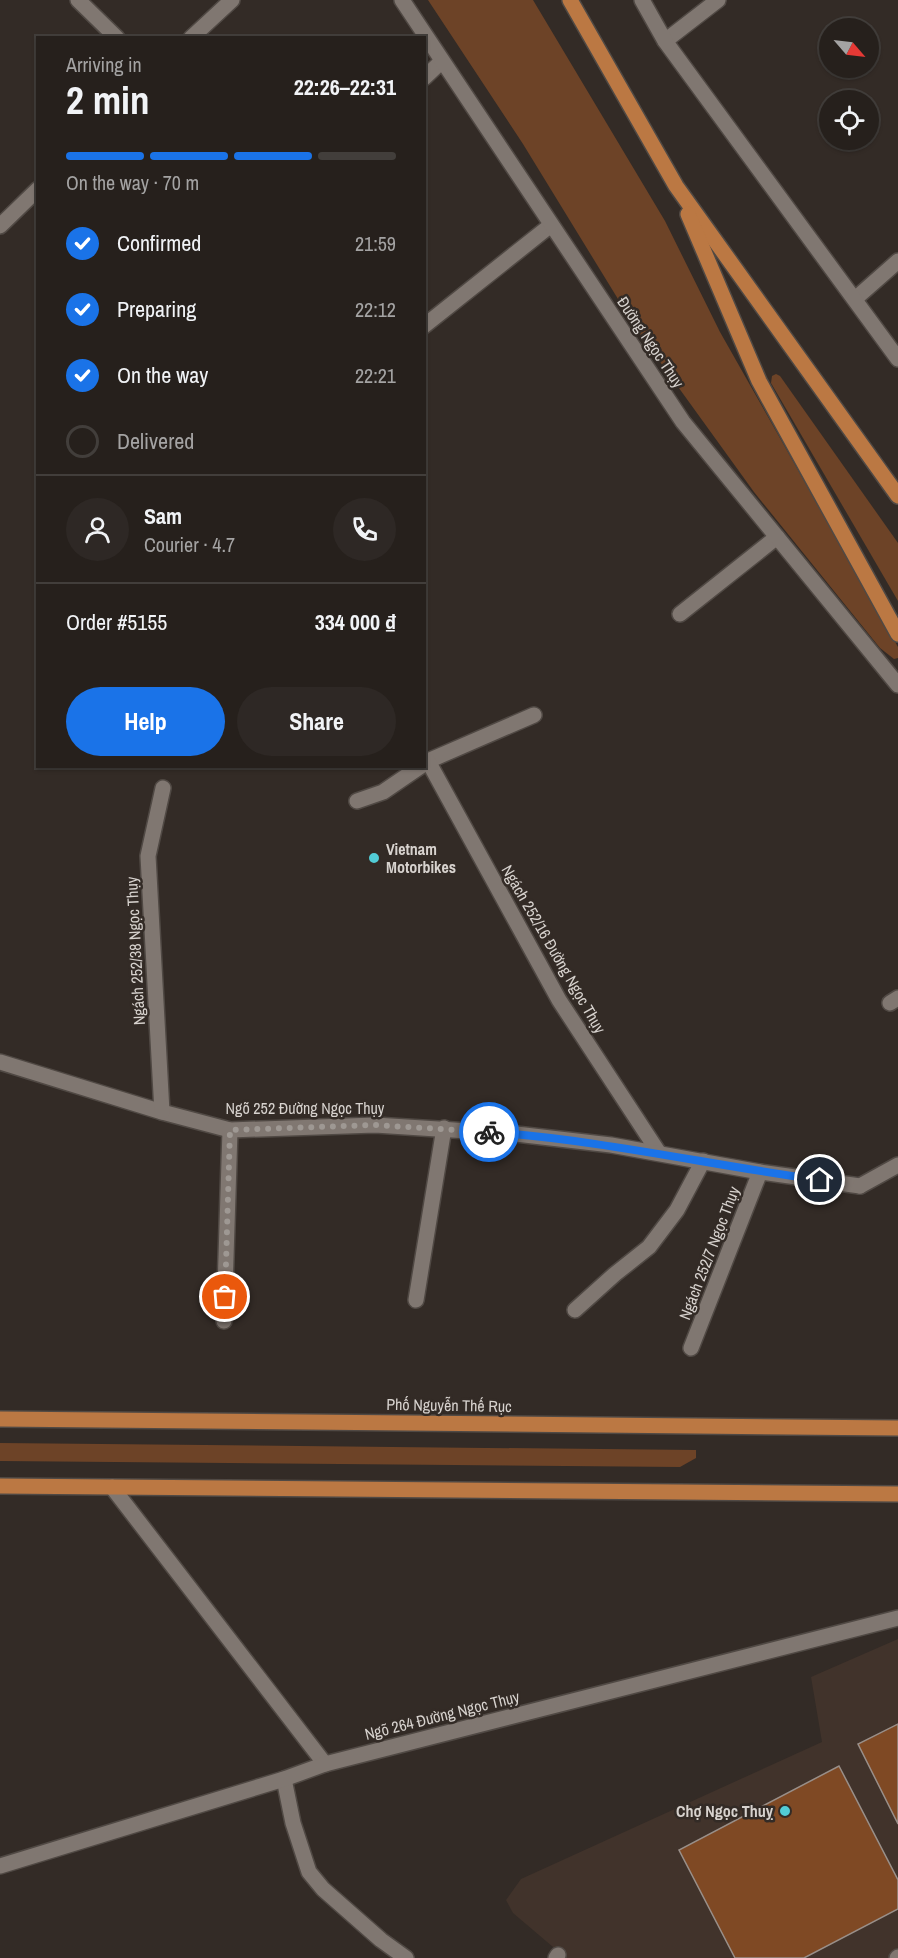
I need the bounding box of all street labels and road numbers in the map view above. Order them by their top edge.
street label: Đường Ngọc Thụy [612,292,690,392]
street label: Ngách 252/16 Đường Ngọc Thụy [497,861,611,1038]
street label: Ngách 252/38 Ngọc Thụy [120,876,150,1026]
street label: Ngõ 252 Đường Ngọc Thụy [226,1097,385,1119]
street label: Ngách 252/7 Ngọc Thụy [673,1183,745,1323]
street label: Phố Nguyễn Thế Rục [386,1393,512,1417]
street label: Ngõ 264 Đường Ngọc Thụy [362,1685,522,1745]

